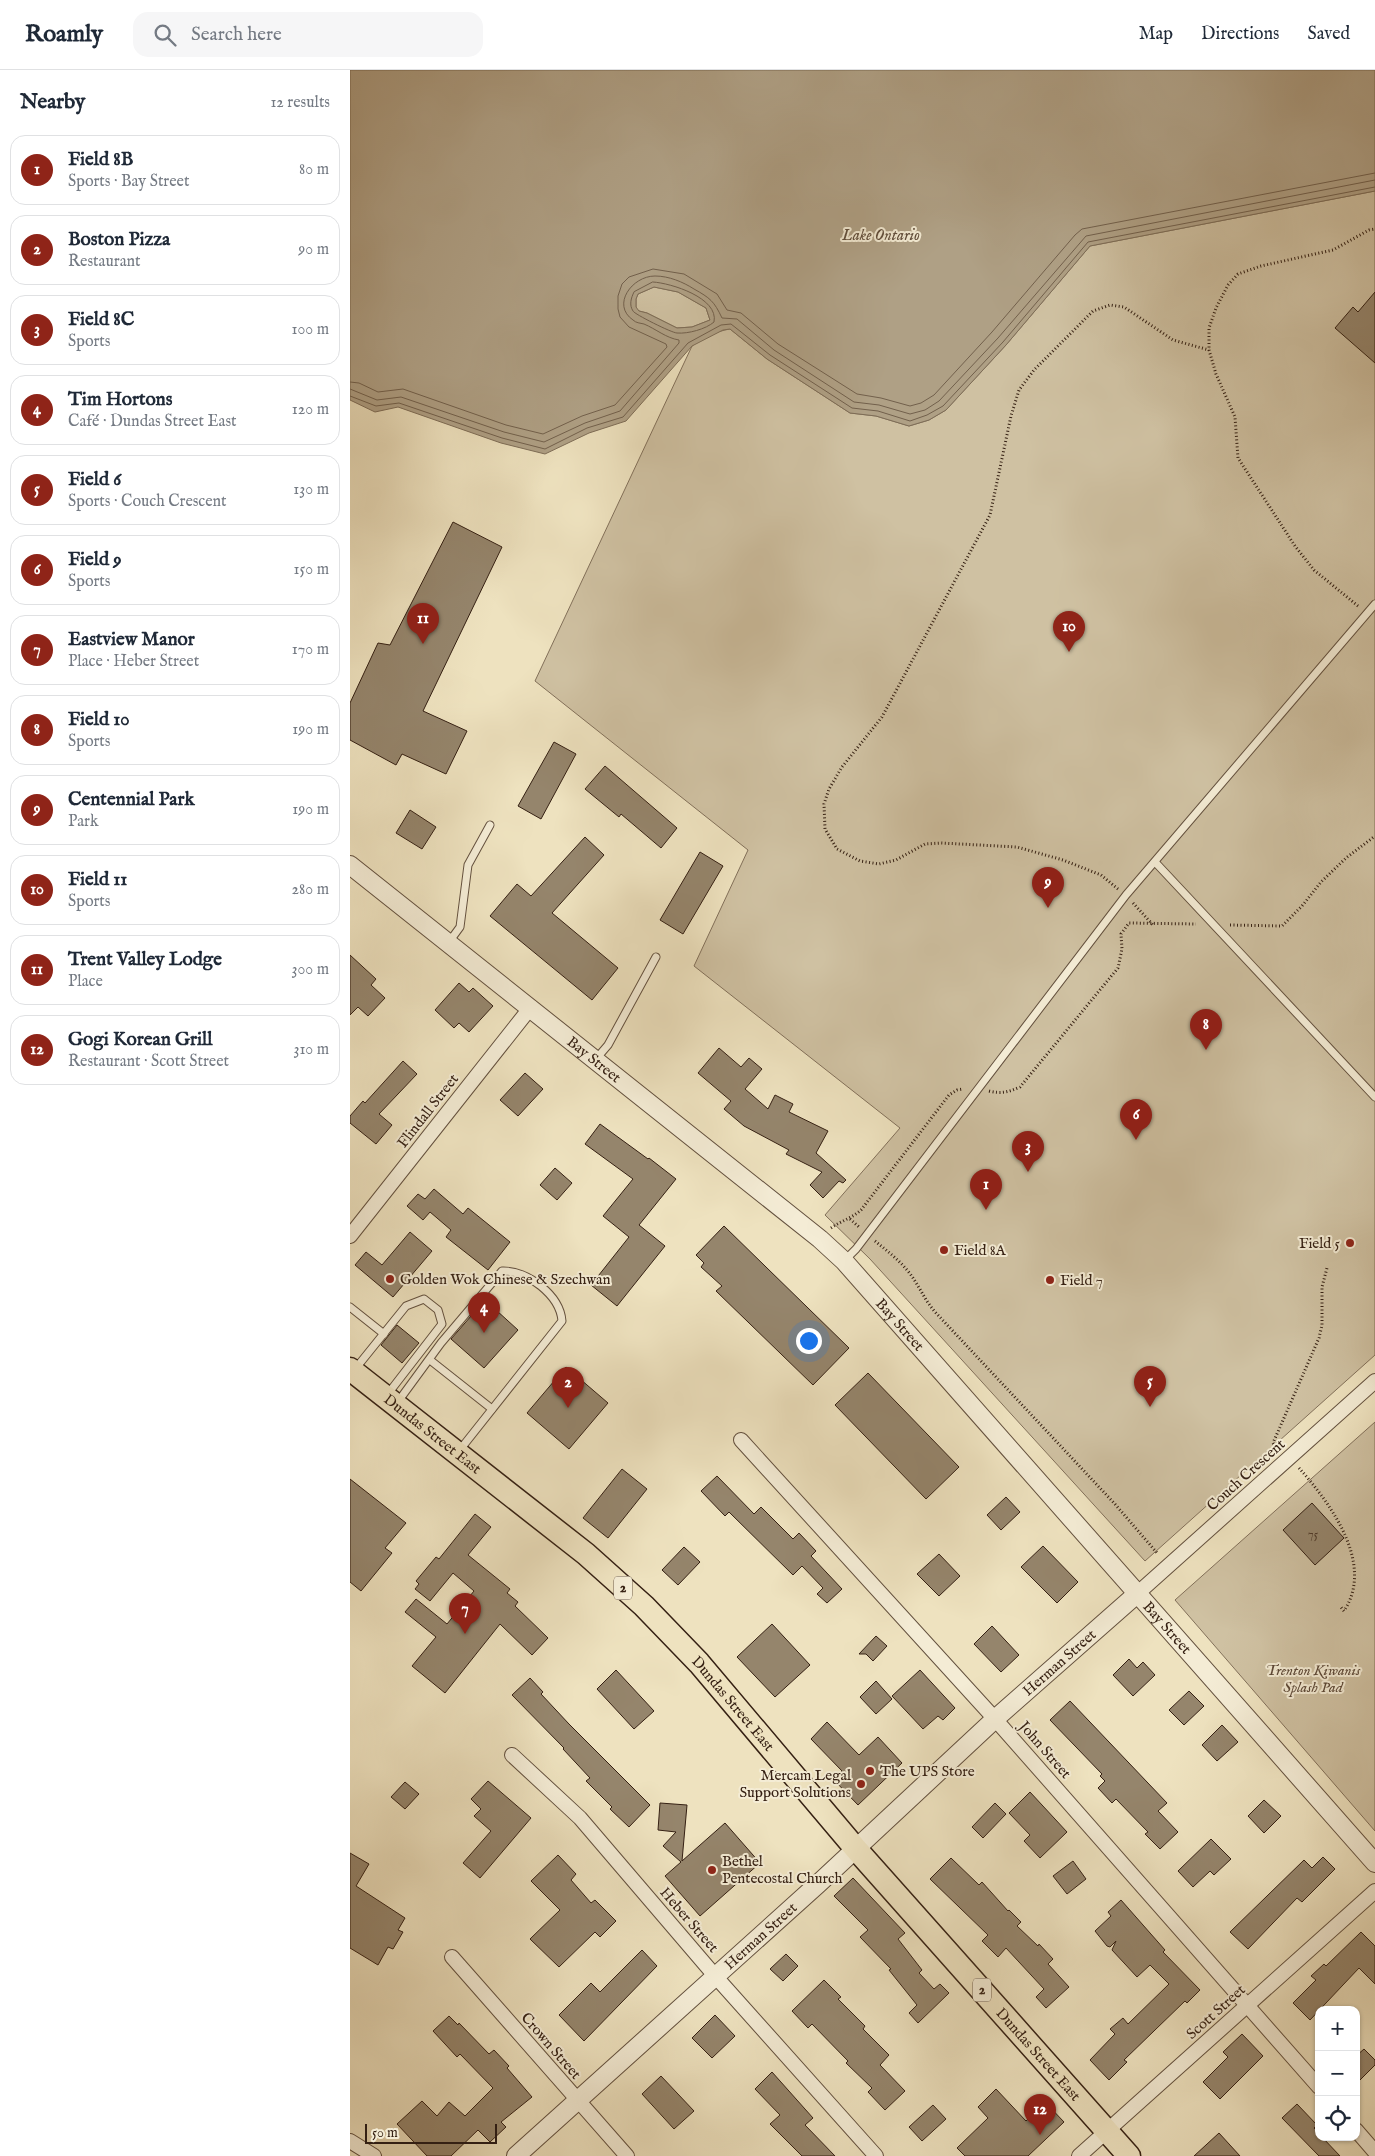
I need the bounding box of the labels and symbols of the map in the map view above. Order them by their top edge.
water label: Lake Ontario [841,226,920,246]
pin: 11 [407,603,439,644]
pin: 10 [1053,611,1085,652]
pin: 9 [1032,867,1064,908]
pin: 8 [1190,1009,1222,1050]
street label: Bay Street [563,1032,625,1087]
street label: Flindall Street [393,1070,463,1152]
pin: 6 [1120,1099,1152,1140]
pin: 3 [1012,1131,1044,1172]
pin: 1 [970,1169,1002,1210]
place label: Field 5 [1299,1234,1341,1253]
marker: Field 5 [1344,1237,1356,1249]
place label: Field 8A [954,1241,1007,1260]
marker: Field 8A [938,1244,950,1256]
place label: Golden Wok Chinese & Szechwan [400,1270,611,1289]
place label: Field 7 [1060,1271,1103,1290]
marker: Golden Wok Chinese & Szechwan [384,1273,396,1285]
marker: Field 7 [1044,1274,1056,1286]
pin: 4 [468,1292,500,1333]
street label: Bay Street [872,1294,928,1355]
your location [796,1328,822,1354]
pin: 5 [1134,1366,1166,1407]
pin: 2 [552,1367,584,1408]
street label: Dundas Street East [380,1390,485,1478]
street label: Couch Crescent [1203,1435,1289,1515]
house number: 75 [1308,1527,1319,1542]
road number: 2 [614,1576,632,1600]
pin: 7 [449,1593,481,1634]
street label: Bay Street [1139,1597,1196,1658]
street label: Herman Street [1019,1625,1100,1700]
street label: Dundas Street East [688,1652,779,1755]
park label: Trenton Kiwanis Splash Pad [1266,1661,1361,1697]
street label: John Street [1013,1716,1075,1783]
place label: The UPS Store [880,1762,975,1781]
marker: The UPS Store [864,1765,876,1777]
place label: Mercam Legal Support Solutions [739,1766,852,1802]
marker: Mercam Legal Support Solutions [855,1778,867,1790]
place label: Bethel Pentecostal Church [722,1852,842,1888]
marker: Bethel Pentecostal Church [706,1864,718,1876]
street label: Heber Street [655,1883,723,1957]
street label: Herman Street [720,1898,801,1974]
road number: 2 [973,1978,991,2002]
street label: Scott Street [1182,1980,1250,2044]
street label: Dundas Street East [992,2004,1085,2105]
street label: Crown Street [517,2009,585,2083]
pin: 12 [1024,2094,1056,2135]
scale bar [365,2121,498,2144]

